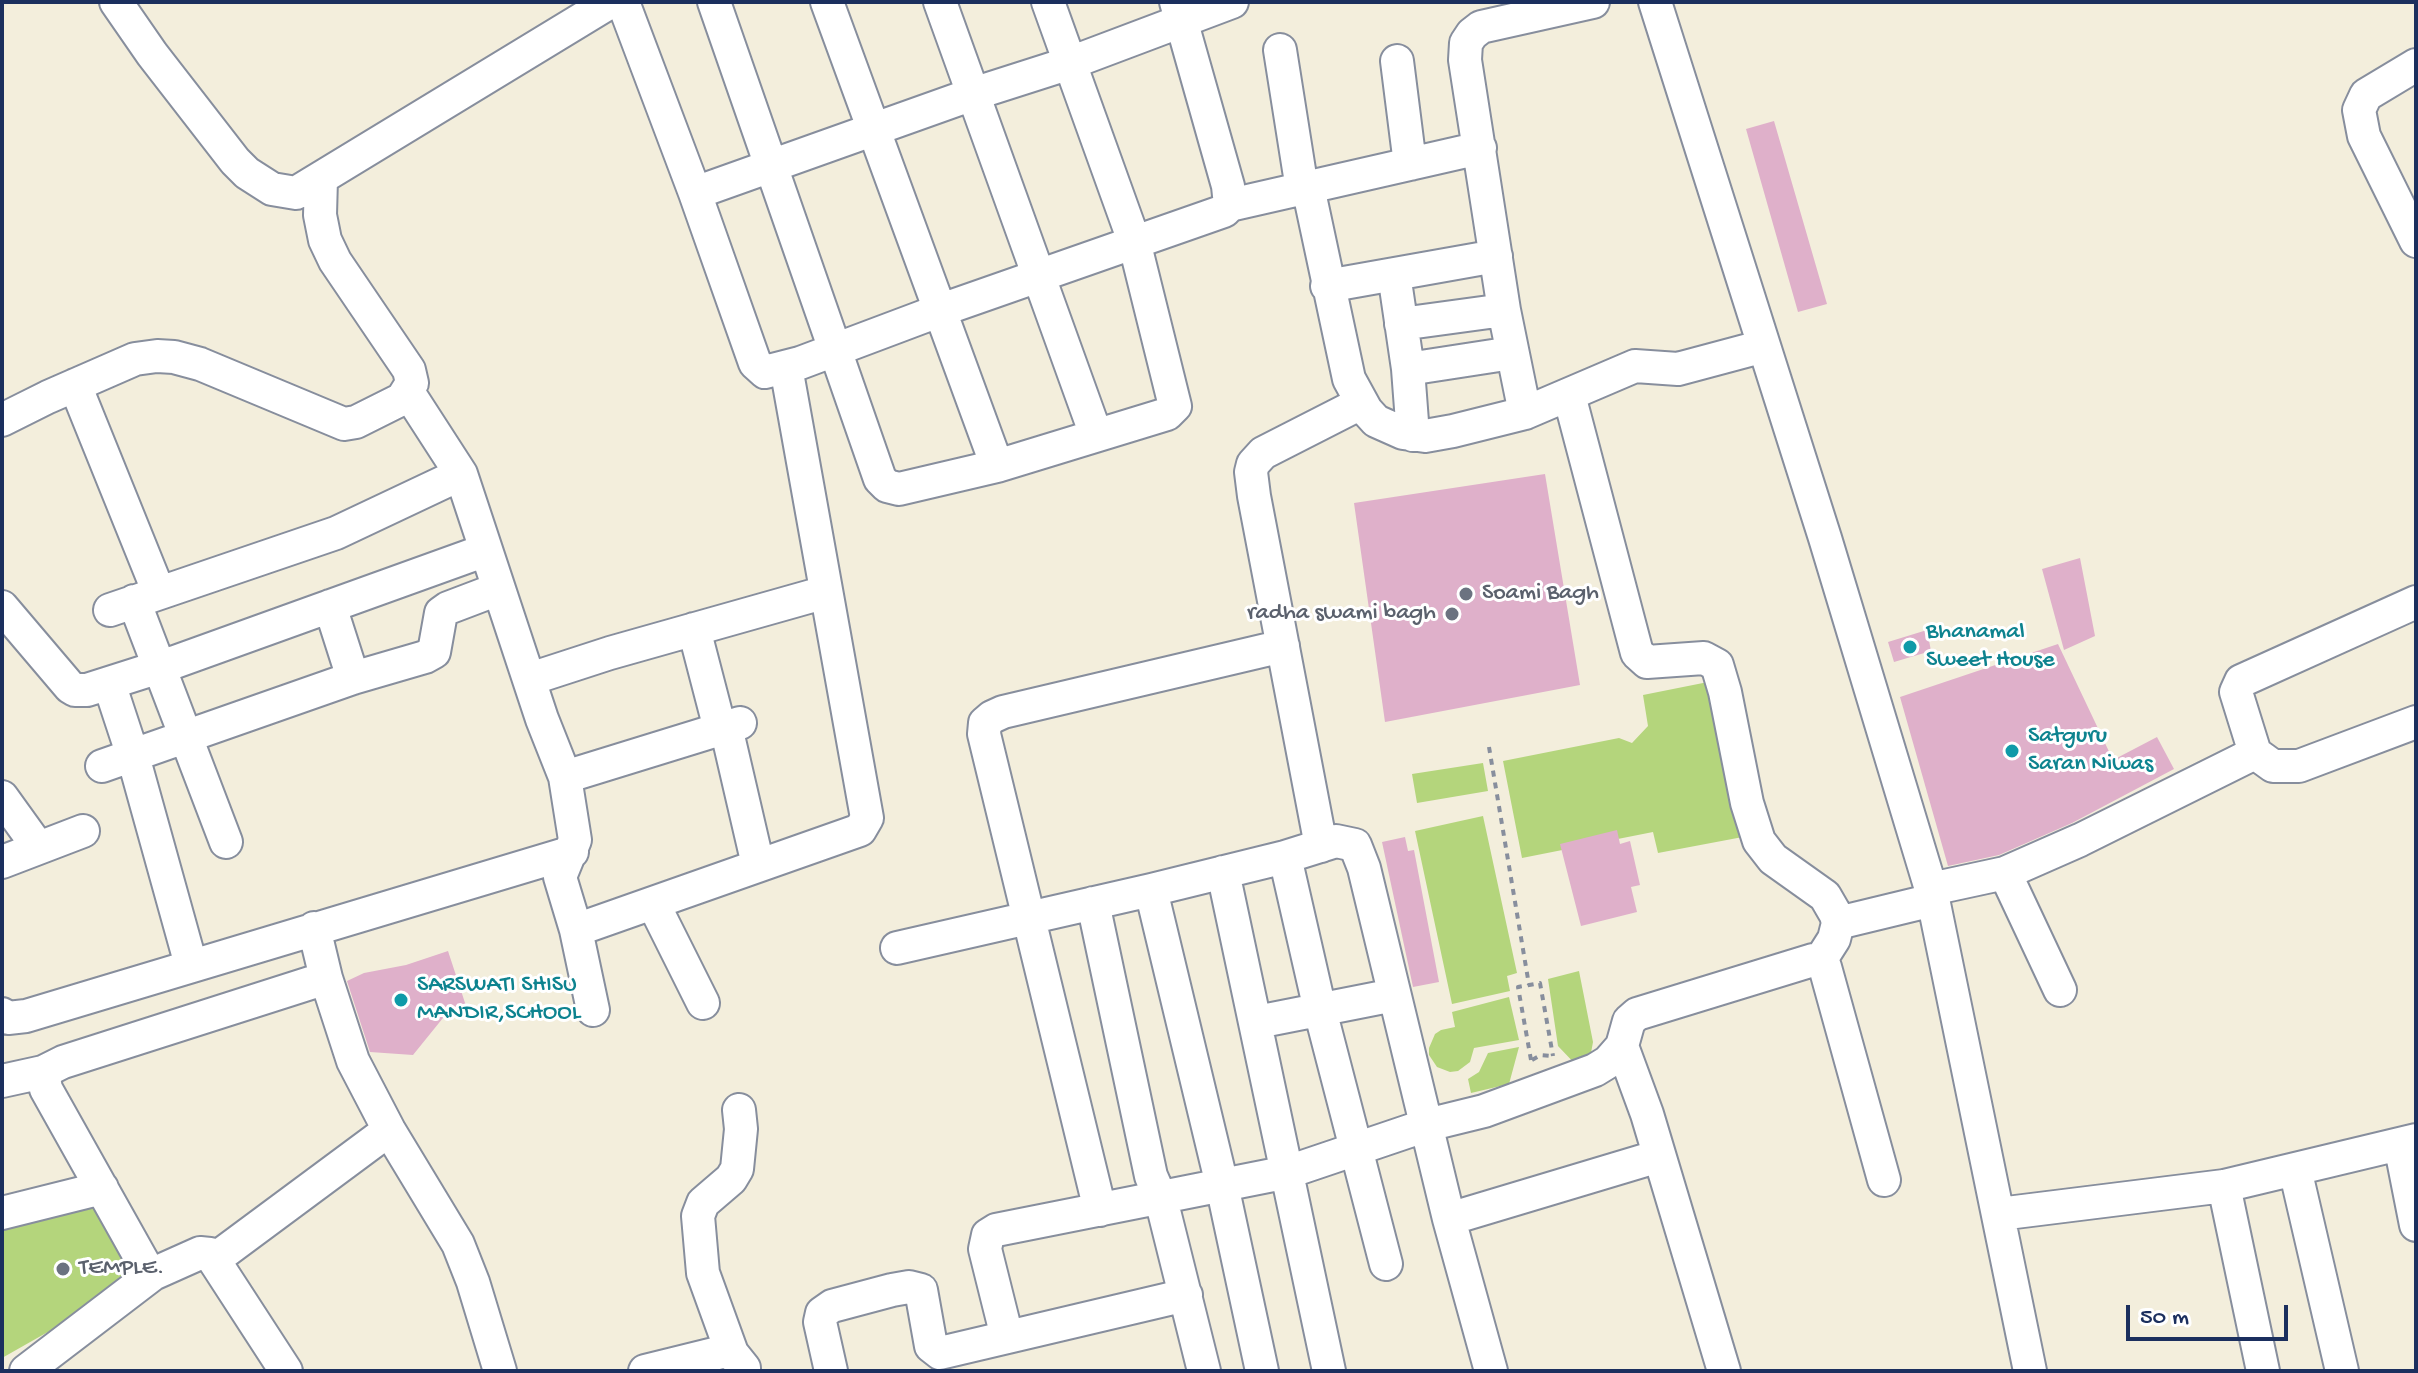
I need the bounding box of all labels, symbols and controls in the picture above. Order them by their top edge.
place label: Soami Bagh [1482,580,1599,608]
marker: Soami Bagh [1457,585,1475,603]
place label: radha swami bagh [1247,600,1436,628]
marker: radha swami bagh [1443,605,1461,623]
place label: Bhanamal Sweet House [1926,619,2055,675]
marker: Bhanamal Sweet House [1901,638,1919,656]
place label: Satguru Saran Niwas [2028,723,2153,779]
marker: Satguru Saran Niwas [2003,742,2021,760]
place label: SARSWATI SHISU MANDIR,SCHOOL [417,972,581,1028]
marker: SARSWATI SHISU MANDIR,SCHOOL [392,991,410,1009]
place label: TEMPLE. [79,1255,164,1283]
marker: TEMPLE. [54,1260,72,1278]
scale bar [2130,1289,2292,1339]
text: 50 m [2140,1304,2189,1333]

